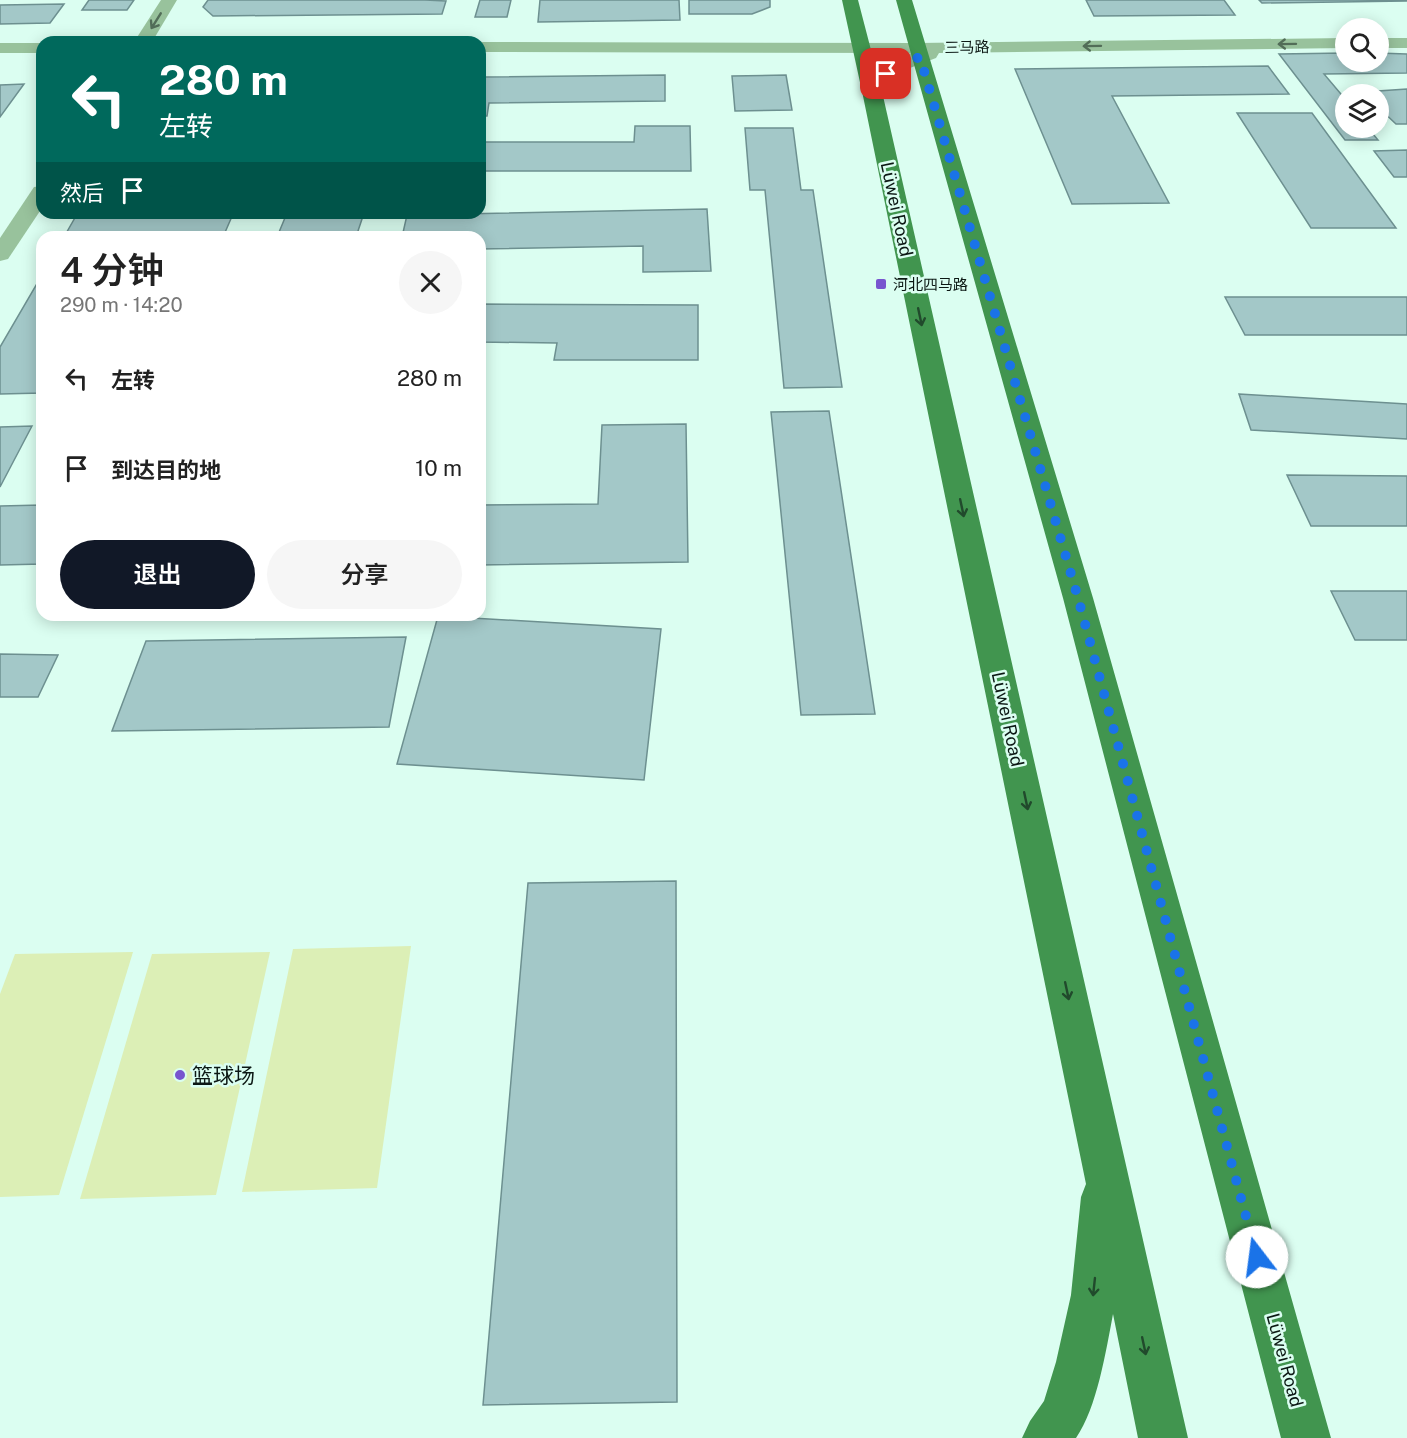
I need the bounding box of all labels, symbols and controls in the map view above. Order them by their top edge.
one-way arrow [150,12,162,29]
map controls [1335,18,1389,138]
button: search [1335,18,1389,72]
street label: 三马路 [944,38,990,56]
one-way arrow [1278,38,1298,50]
one-way arrow [1083,40,1103,52]
pin [860,48,911,99]
text: 280 m [159,55,288,104]
icon: arrive [869,57,902,90]
icon: left [60,60,138,138]
button: layers [1335,84,1389,138]
text: 左转 [159,110,213,142]
street label: Lüwei Road [877,160,917,258]
icon: arrive [116,174,149,207]
text: 然后 [60,180,104,206]
text: 4 分钟 [60,249,164,291]
button: close [399,251,462,314]
place label: 河北四马路 [893,276,968,293]
marker: 河北四马路 [874,277,888,291]
text: 290 m · 14:20 [60,293,183,317]
one-way arrow [915,307,926,326]
icon: left [60,362,93,395]
text: 280 m [397,365,462,391]
text: 左转 [111,367,155,393]
icon: arrive [60,452,93,485]
text: 10 m [415,455,462,481]
text: 到达目的地 [111,457,221,483]
one-way arrow [956,498,968,517]
button: 退出 [60,540,255,609]
button: 分享 [267,540,462,609]
street label: Lüwei Road [988,670,1028,768]
one-way arrow [1020,791,1032,810]
one-way arrow [1062,981,1074,1000]
place label: 篮球场 [192,1063,255,1088]
marker: 篮球场 [173,1068,187,1082]
position arrow [1225,1225,1289,1289]
one-way arrow [1088,1276,1099,1296]
street label: Lüwei Road [1262,1311,1308,1409]
one-way arrow [1139,1336,1150,1355]

